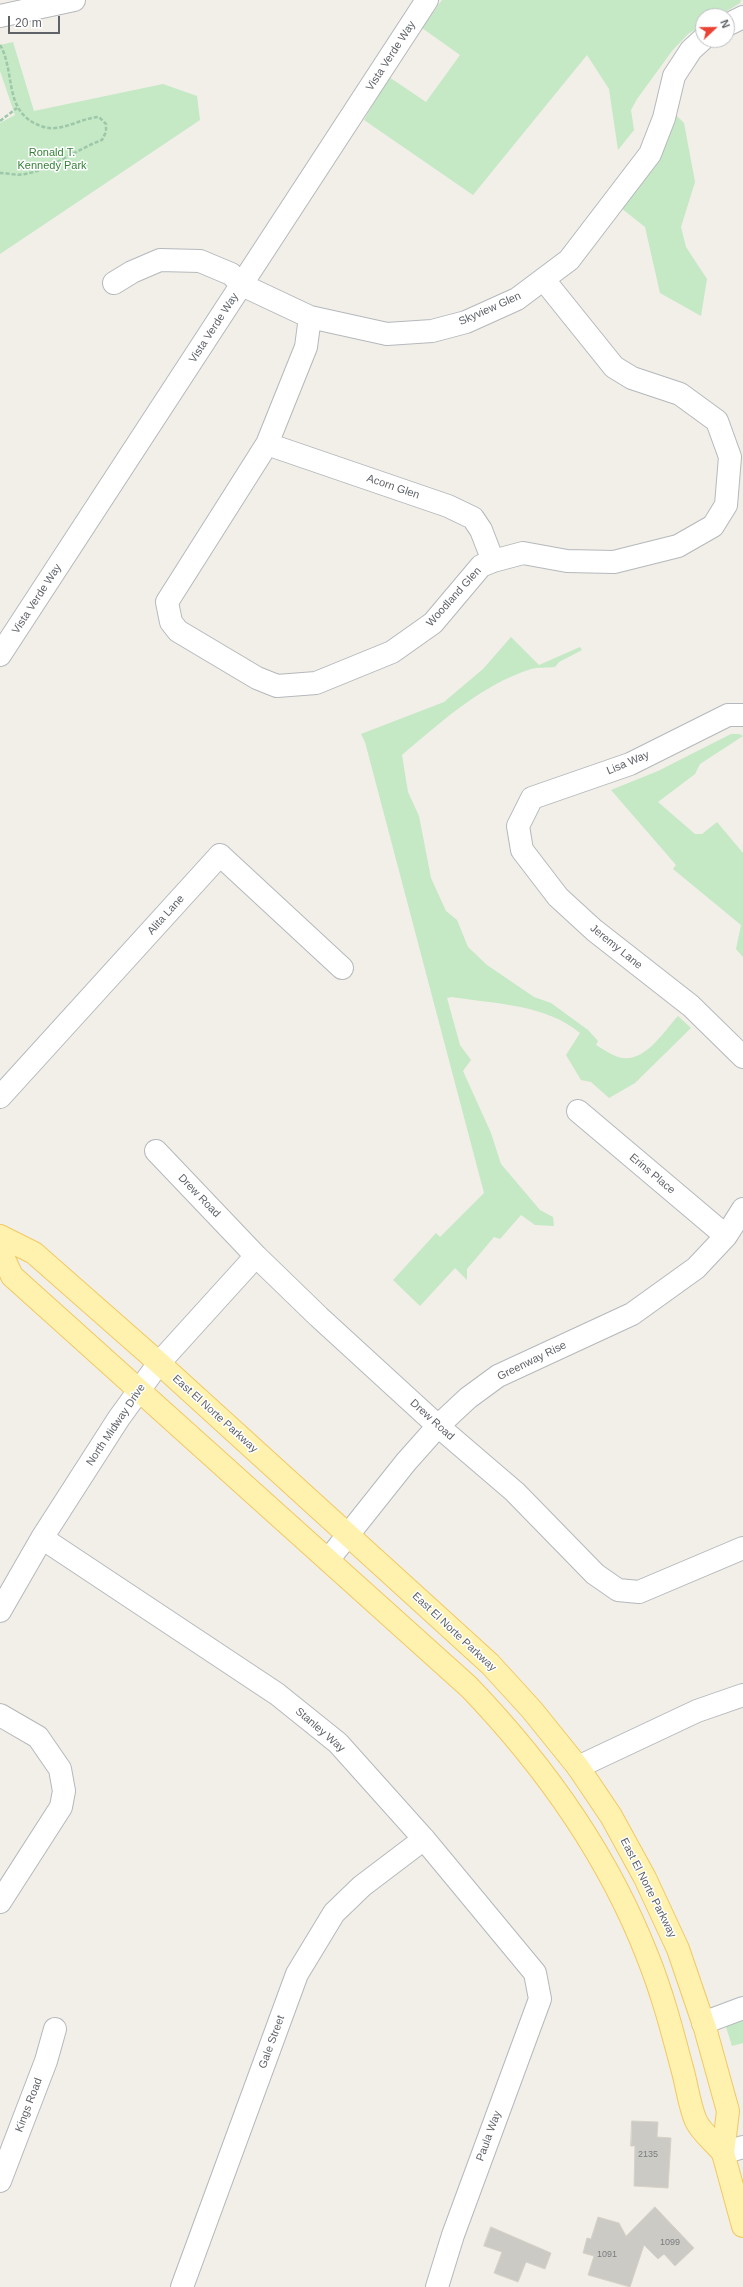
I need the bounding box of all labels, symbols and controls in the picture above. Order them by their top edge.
scale bar [10,8,62,34]
north arrow [695,8,735,48]
text: 20 m [15,16,42,30]
text: N [718,18,732,30]
street label: Vista Verde Way [363,19,419,93]
park label: Ronald T. Kennedy Park [17,146,87,172]
street label: Skyview Glen [457,289,523,329]
street label: Vista Verde Way [186,291,242,365]
street label: Acorn Glen [365,472,421,502]
street label: Vista Verde Way [9,562,65,636]
street label: Woodland Glen [424,564,484,630]
street label: Lisa Way [605,748,651,778]
street label: Alita Lane [145,892,187,938]
street label: Jeremy Lane [587,922,645,972]
street label: Erins Place [626,1151,678,1197]
street label: Drew Road [175,1172,223,1220]
street label: Greenway Rise [495,1339,569,1383]
street label: East El Norte Parkway [170,1372,260,1456]
street label: North Midway Drive [84,1382,148,1468]
street label: Drew Road [407,1397,457,1443]
street label: East El Norte Parkway [409,1590,499,1674]
street label: Stanley Way [293,1705,347,1755]
street label: East El Norte Parkway [617,1836,679,1940]
street label: Gale Street [256,2014,288,2070]
street label: Kings Road [13,2076,45,2134]
street label: Paula Way [474,2109,504,2163]
house number: 2135 [638,2150,658,2160]
house number: 1099 [660,2238,680,2248]
house number: 1091 [597,2250,617,2260]

